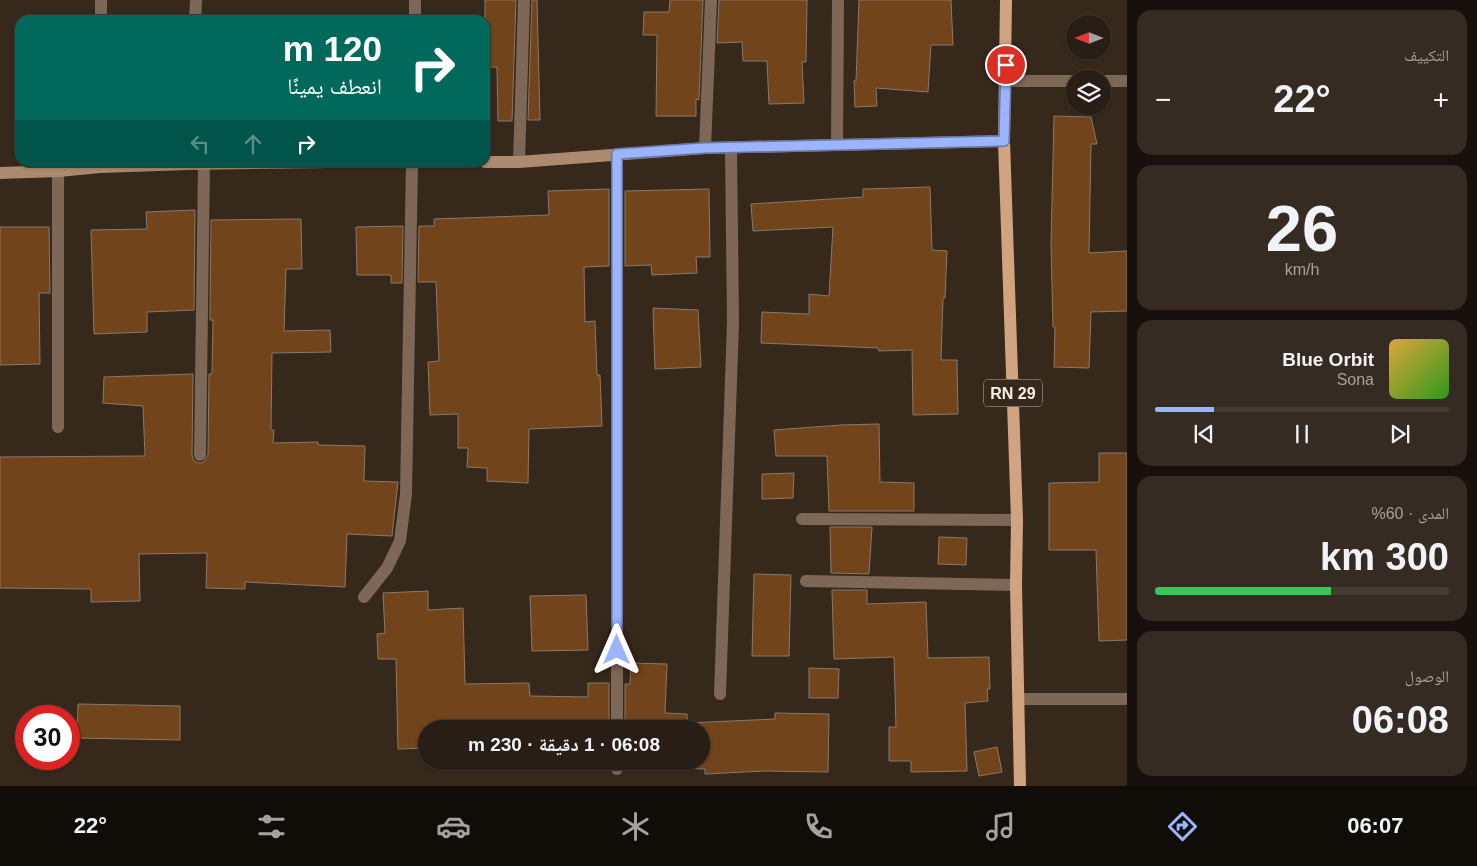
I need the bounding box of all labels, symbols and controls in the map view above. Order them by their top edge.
north arrow [1066,15,1111,60]
map controls [1066,15,1111,115]
text: 120 m [283,29,382,68]
icon: right [400,35,465,100]
pin [985,44,1027,86]
text: التكييف [1404,47,1449,64]
icon: arrive [992,51,1020,79]
button: layers [1066,70,1111,115]
text: انعطف يمينًا [287,74,382,99]
text: 22° [1273,78,1331,120]
text: − [1155,84,1171,115]
text: + [1433,84,1449,115]
icon: left [186,130,214,158]
icon: ahead [239,130,267,158]
icon: right [292,130,320,158]
text: 26 [1266,192,1338,265]
text: km/h [1285,261,1319,278]
text: Blue Orbit [1282,349,1374,370]
text: Sona [1337,371,1374,388]
road number: RN 29 [984,379,1042,406]
icon: previous [1190,420,1218,448]
icon: pause [1288,420,1316,448]
icon: next [1386,420,1414,448]
text: المدى · 60% [1371,505,1449,522]
text: 300 km [1320,536,1449,578]
position arrow [590,623,642,675]
text: الوصول [1405,668,1449,685]
text: 06:08 [1352,699,1449,741]
speed limit sign: 30 [15,705,80,770]
text: 06:08 · 1 دقيقة · 230 m [468,734,660,755]
icon: filters [254,809,289,844]
icon: car [436,809,471,844]
icon: climate [618,809,653,844]
icon: phone [801,809,836,844]
icon: music [983,809,1018,844]
icon: directions [1165,809,1200,844]
text: 22° [74,813,107,838]
text: 06:07 [1347,813,1403,838]

